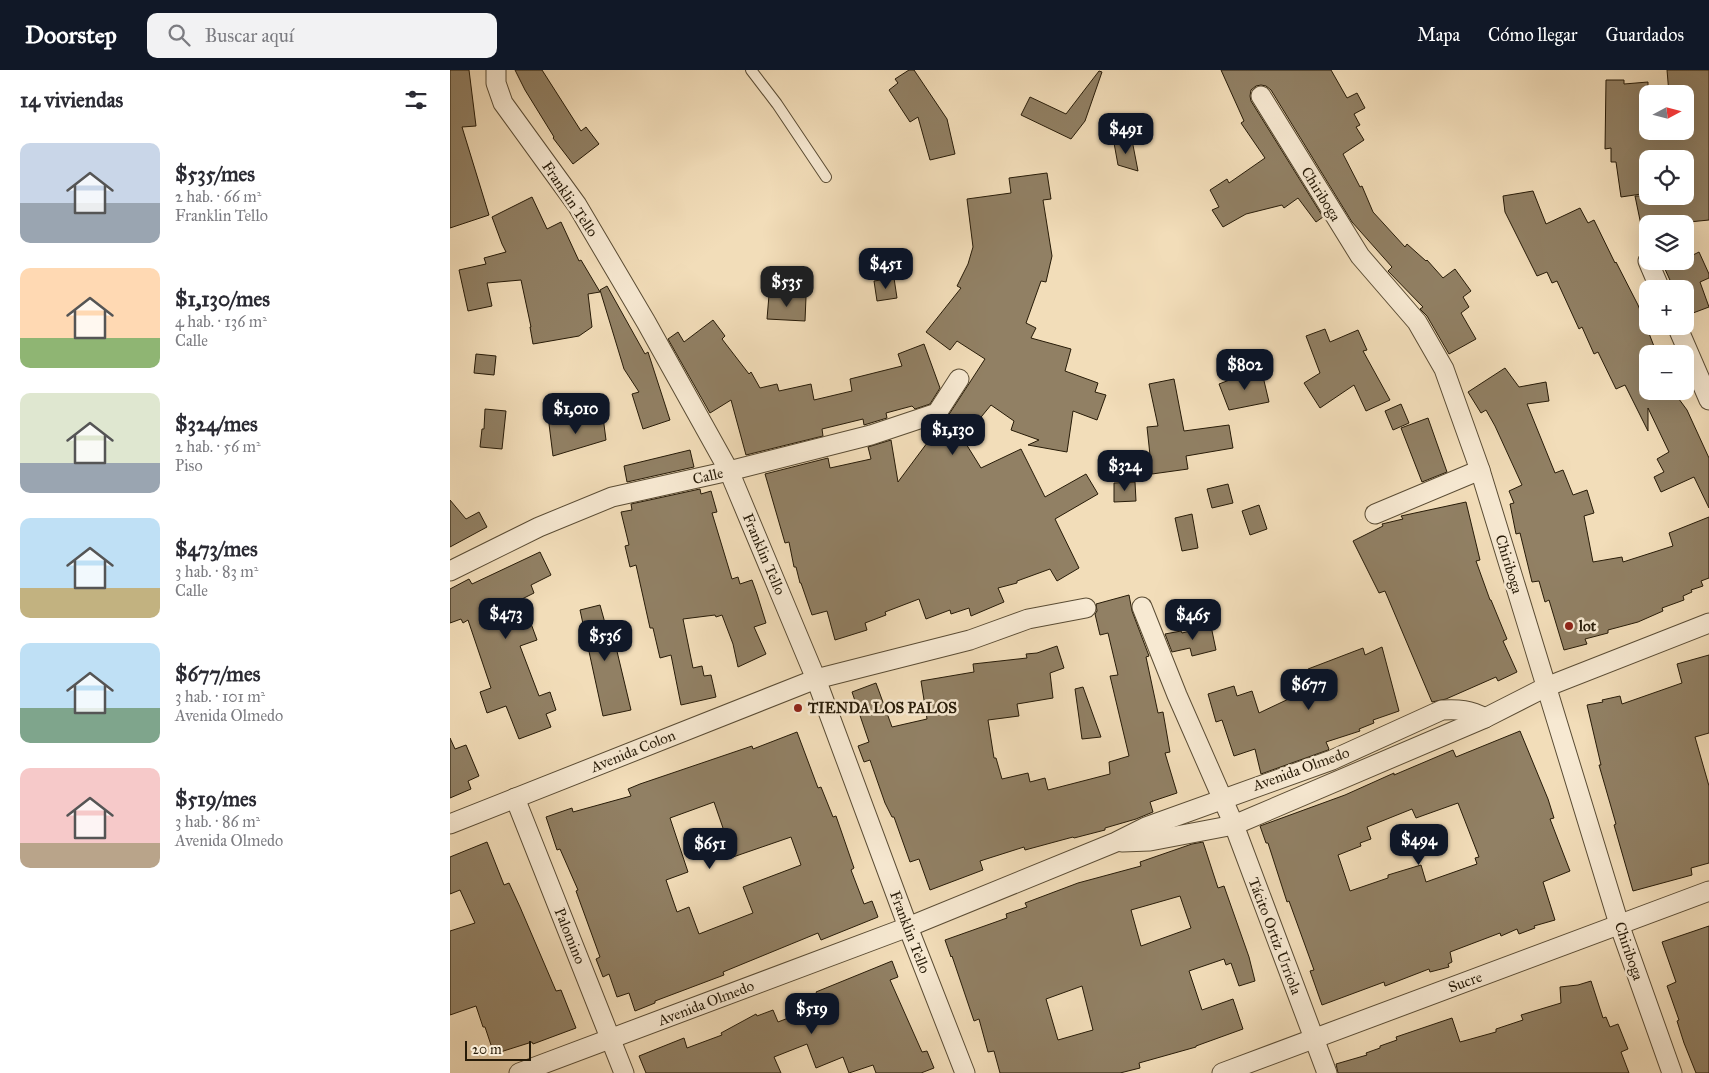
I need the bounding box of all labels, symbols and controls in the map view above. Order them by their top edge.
search box [147,13,497,58]
text: Doorstep [25,20,117,50]
icon: search [165,21,193,49]
text: Buscar aquí [205,24,294,47]
text: Mapa [1417,24,1460,46]
text: Cómo llegar [1488,24,1578,46]
text: Guardados [1606,24,1684,46]
north arrow [1639,85,1694,140]
map controls [1639,85,1694,400]
icon: filters [402,86,430,114]
text: 14 viviendas [20,87,123,113]
pin: $491 [1096,112,1156,155]
text: $491 [1109,119,1143,138]
button: locate [1639,150,1694,205]
street label: Franklin Tello [538,158,602,240]
text: $535/mes [175,161,255,187]
icon: home [60,163,120,223]
street label: Chiriboga [1297,164,1345,225]
text: 2 hab. · 66 m² [175,187,261,206]
text: Franklin Tello [175,206,268,225]
button: layers [1639,215,1694,270]
pin: $451 [856,248,916,290]
text: $451 [870,254,902,273]
pin: $535 [757,266,817,308]
text: $535 [772,272,802,291]
button: + [1639,280,1694,335]
text: $1,130/mes [175,286,270,312]
icon: home [60,288,120,348]
text: 4 hab. · 136 m² [175,312,267,331]
text: Calle [175,331,208,350]
button: − [1639,345,1694,400]
pin: $802 [1215,348,1275,391]
text: $802 [1227,355,1263,374]
pin: $1,010 [535,392,617,435]
text: $1,010 [554,399,598,418]
text: $324/mes [175,411,258,437]
icon: home [60,413,120,473]
pin: $1,130 [912,414,994,456]
text: $1,130 [932,420,974,439]
text: 2 hab. · 56 m² [175,437,261,456]
pin: $324 [1095,450,1155,492]
text: Piso [175,456,203,475]
text: $324 [1109,456,1141,475]
street label: Calle [691,464,725,488]
street label: Franklin Tello [739,510,789,598]
street label: Chiriboga [1492,532,1527,596]
text: $473/mes [175,536,258,562]
icon: home [60,538,120,598]
text: 3 hab. · 83 m² [175,562,258,581]
text: Calle [175,581,208,600]
pin: $473 [476,598,536,640]
pin: $465 [1163,598,1223,641]
text: $473 [490,604,522,623]
text: $465 [1176,605,1210,624]
place label: lot [1578,617,1597,635]
pin: $536 [575,620,635,662]
marker: lot [1563,620,1575,632]
text: $536 [589,626,621,645]
text: $677/mes [175,661,260,687]
icon: home [60,663,120,723]
pin: $677 [1279,668,1339,711]
text: $677 [1292,675,1326,694]
text: 3 hab. · 101 m² [175,687,265,706]
place label: TIENDA LOS PALOS [807,699,957,717]
marker: TIENDA LOS PALOS [792,702,804,714]
text: Avenida Olmedo [175,706,283,725]
street label: Avenida Colon [587,726,678,777]
street label: Avenida Olmedo [1249,743,1352,795]
text: $519/mes [175,786,256,812]
icon: home [60,788,120,848]
text: 3 hab. · 86 m² [175,812,260,831]
pin: $494 [1389,824,1449,866]
pin: $651 [680,828,740,870]
text: $494 [1401,830,1437,849]
text: Avenida Olmedo [175,831,283,850]
text: $651 [694,834,726,853]
street label: Tácito Ortiz Urriola [1244,875,1306,998]
street label: Franklin Tello [886,888,934,976]
street label: Palomino [551,905,589,967]
street label: Chiriboga [1611,919,1648,983]
street label: Sucre [1446,968,1484,996]
street label: Avenida Olmedo [654,976,757,1030]
pin: $519 [782,992,842,1035]
text: $519 [796,999,828,1018]
scale bar [465,1038,531,1061]
text: 20 m [472,1041,502,1058]

